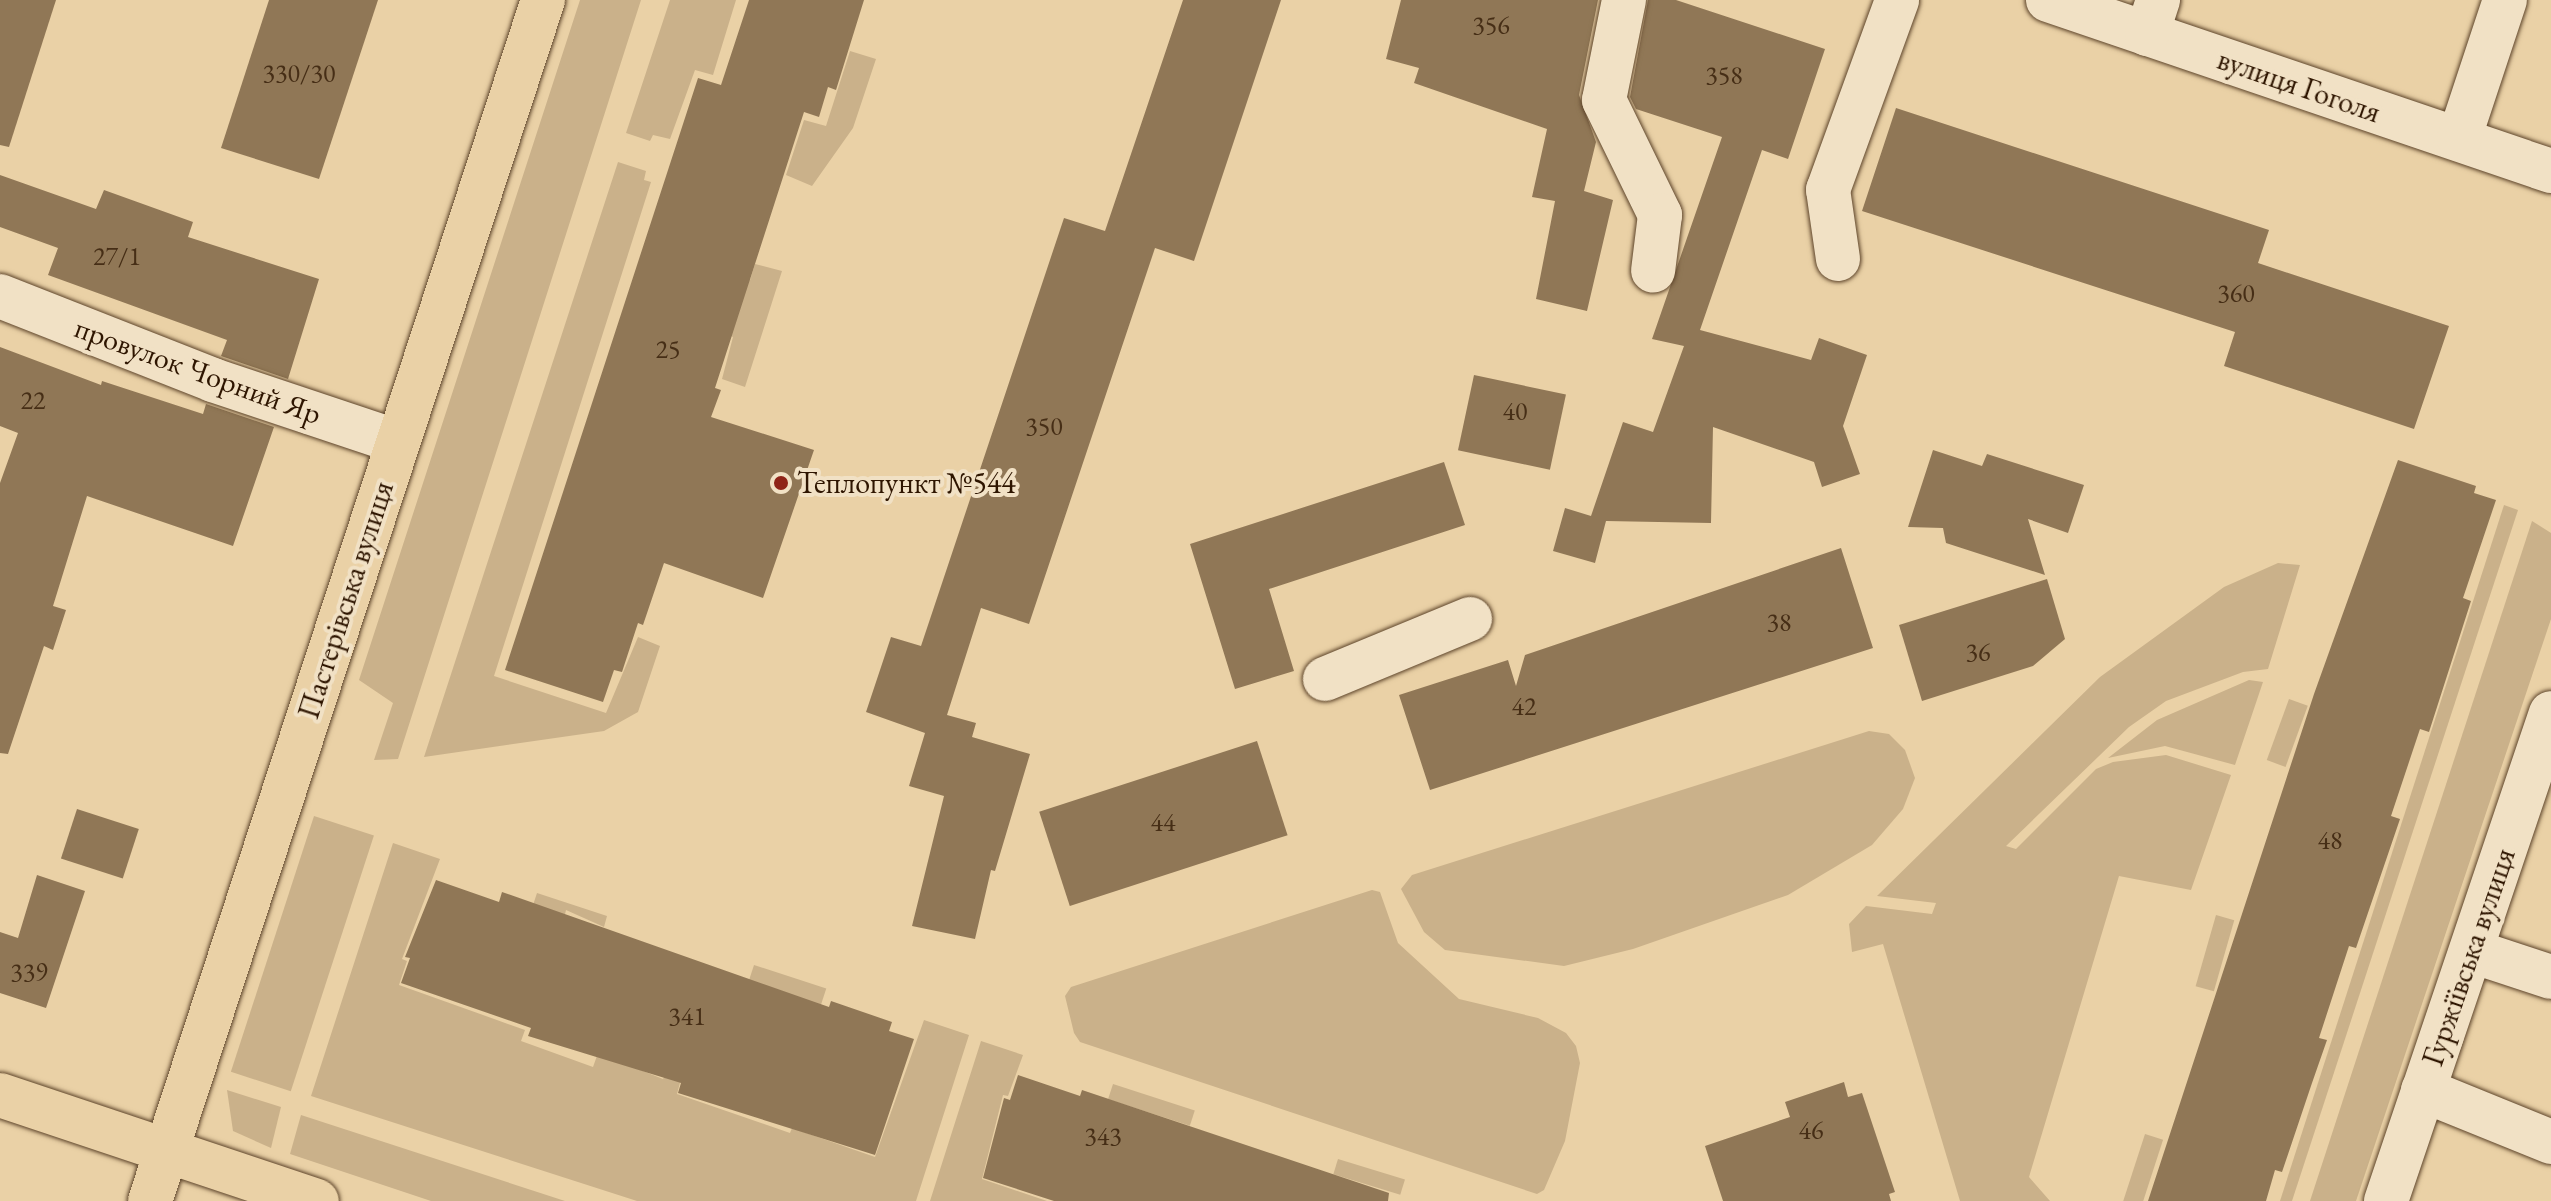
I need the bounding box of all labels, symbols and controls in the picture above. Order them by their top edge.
house number: 356 [1472,10,1510,42]
street label: вулиця Гоголя [2213,41,2385,131]
house number: 330/30 [263,58,335,90]
house number: 358 [1705,60,1743,92]
house number: 27/1 [93,241,141,273]
house number: 360 [2217,278,2255,310]
street label: провулок Чорний Яр [70,310,326,432]
house number: 25 [656,334,680,366]
house number: 22 [21,385,45,417]
house number: 40 [1503,396,1527,428]
house number: 350 [1025,411,1063,443]
place label: Теплопункт №544 [797,465,1016,501]
marker: Теплопункт №544 [772,474,790,492]
street label: Пастерівська вулиця [291,477,401,723]
house number: 38 [1767,607,1791,639]
house number: 36 [1966,637,1990,669]
house number: 42 [1512,691,1536,723]
house number: 44 [1151,807,1175,839]
house number: 48 [2318,825,2342,857]
street label: Гуржіївська вулиця [2415,844,2523,1070]
house number: 339 [10,957,48,989]
house number: 341 [668,1001,706,1033]
house number: 46 [1799,1115,1823,1147]
house number: 343 [1084,1121,1122,1153]

